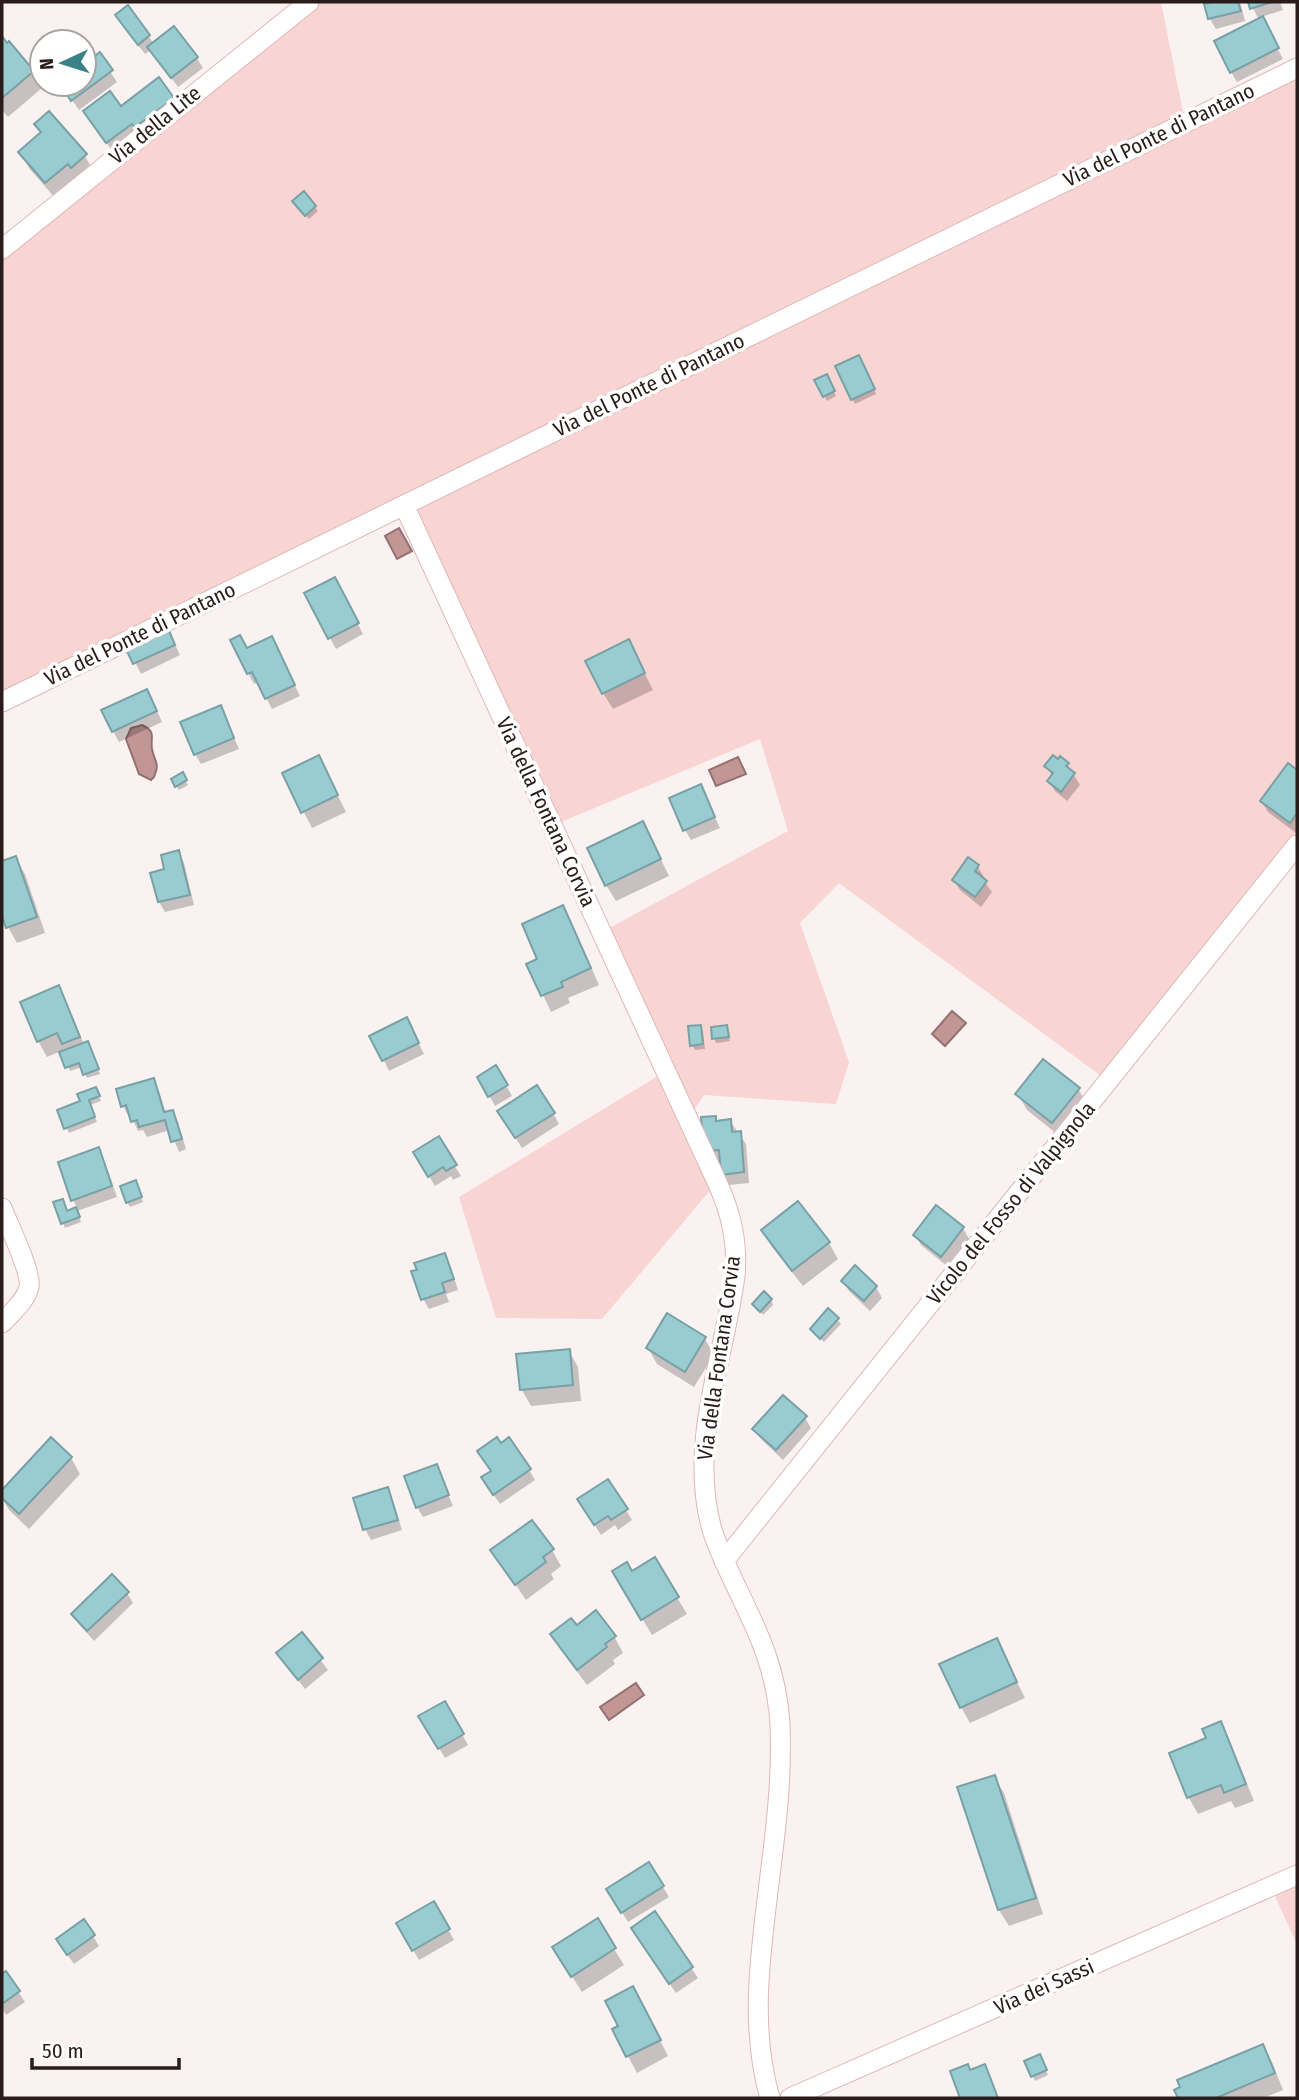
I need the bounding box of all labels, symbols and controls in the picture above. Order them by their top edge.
north arrow [28,28,98,98]
text: N [35,58,58,71]
street label: Via del Ponte di Pantano [1059,77,1259,193]
street label: Via della Lite [104,80,206,170]
street label: Via del Ponte di Pantano [549,327,749,443]
street label: Via del Ponte di Pantano [40,576,240,692]
street label: Via della Fontana Corvia [491,713,601,911]
street label: Vicolo del Fosso di Valpignola [921,1096,1101,1310]
street label: Via della Fontana Corvia [692,1254,746,1462]
street label: Via dei Sassi [990,1953,1098,2021]
scale bar [32,2026,178,2070]
text: 50 m [42,2038,84,2064]

